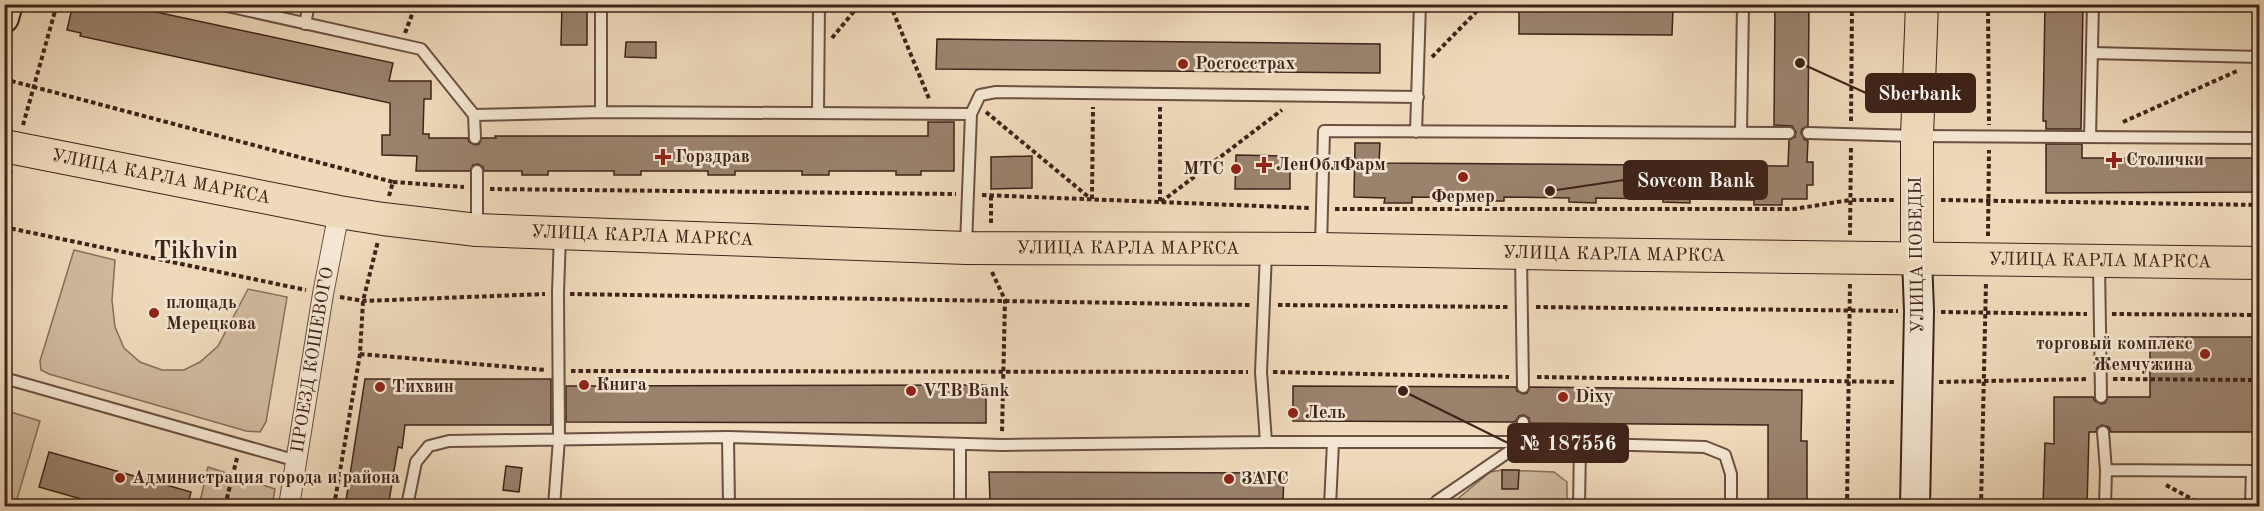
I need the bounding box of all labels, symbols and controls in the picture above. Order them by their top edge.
place label: Росгосстрах [1195,55,1295,73]
marker: Росгосстрах [1176,57,1190,71]
callout: Sberbank [1866,74,1975,112]
text: Sberbank [1878,85,1962,105]
street label: УЛИЦА КАРЛА МАРКСА [50,147,272,207]
place label: Горздрав [675,148,750,166]
marker: Горздрав [656,150,670,164]
place label: Столички [2126,151,2204,169]
marker: Столички [2107,153,2121,167]
place label: ЛенОблФарм [1276,156,1386,174]
marker: ЛенОблФарм [1257,158,1271,172]
place label: МТС [1183,160,1224,178]
callout: Sovcom Bank [1624,161,1767,199]
marker: МТС [1229,162,1243,176]
marker: Фермер [1456,170,1470,184]
text: Sovcom Bank [1637,172,1755,192]
street label: УЛИЦА ПОБЕДЫ [1907,176,1927,333]
place label: Фермер [1431,188,1495,206]
street label: УЛИЦА КАРЛА МАРКСА [531,223,754,249]
street label: УЛИЦА КАРЛА МАРКСА [1017,239,1240,258]
district label: Tikhvin [154,240,238,264]
street label: УЛИЦА КАРЛА МАРКСА [1502,244,1726,265]
street label: УЛИЦА КАРЛА МАРКСА [1988,250,2212,271]
street label: ПРОЕЗД КОШЕВОГО [289,265,337,454]
place label: площадь Мерецкова [166,294,256,333]
marker: площадь Мерецкова [147,306,161,320]
place label: торговый комплекс Жемчужина [2036,335,2193,374]
marker: торговый комплекс Жемчужина [2198,347,2212,361]
place label: Книга [596,376,647,394]
place label: Тихвин [392,378,454,396]
marker: Книга [577,378,591,392]
marker: Тихвин [373,380,387,394]
place label: VTB Bank [923,382,1010,400]
marker: VTB Bank [904,384,918,398]
place label: Dixy [1575,388,1613,406]
marker: Dixy [1556,390,1570,404]
place label: Лель [1305,404,1346,422]
marker: Лель [1286,406,1300,420]
callout: № 187556 [1508,424,1628,462]
text: № 187556 [1520,434,1616,455]
place label: Администрация города и района [132,469,400,487]
place label: ЗАГС [1241,470,1289,488]
marker: Администрация города и района [113,471,127,485]
marker: ЗАГС [1222,472,1236,486]

